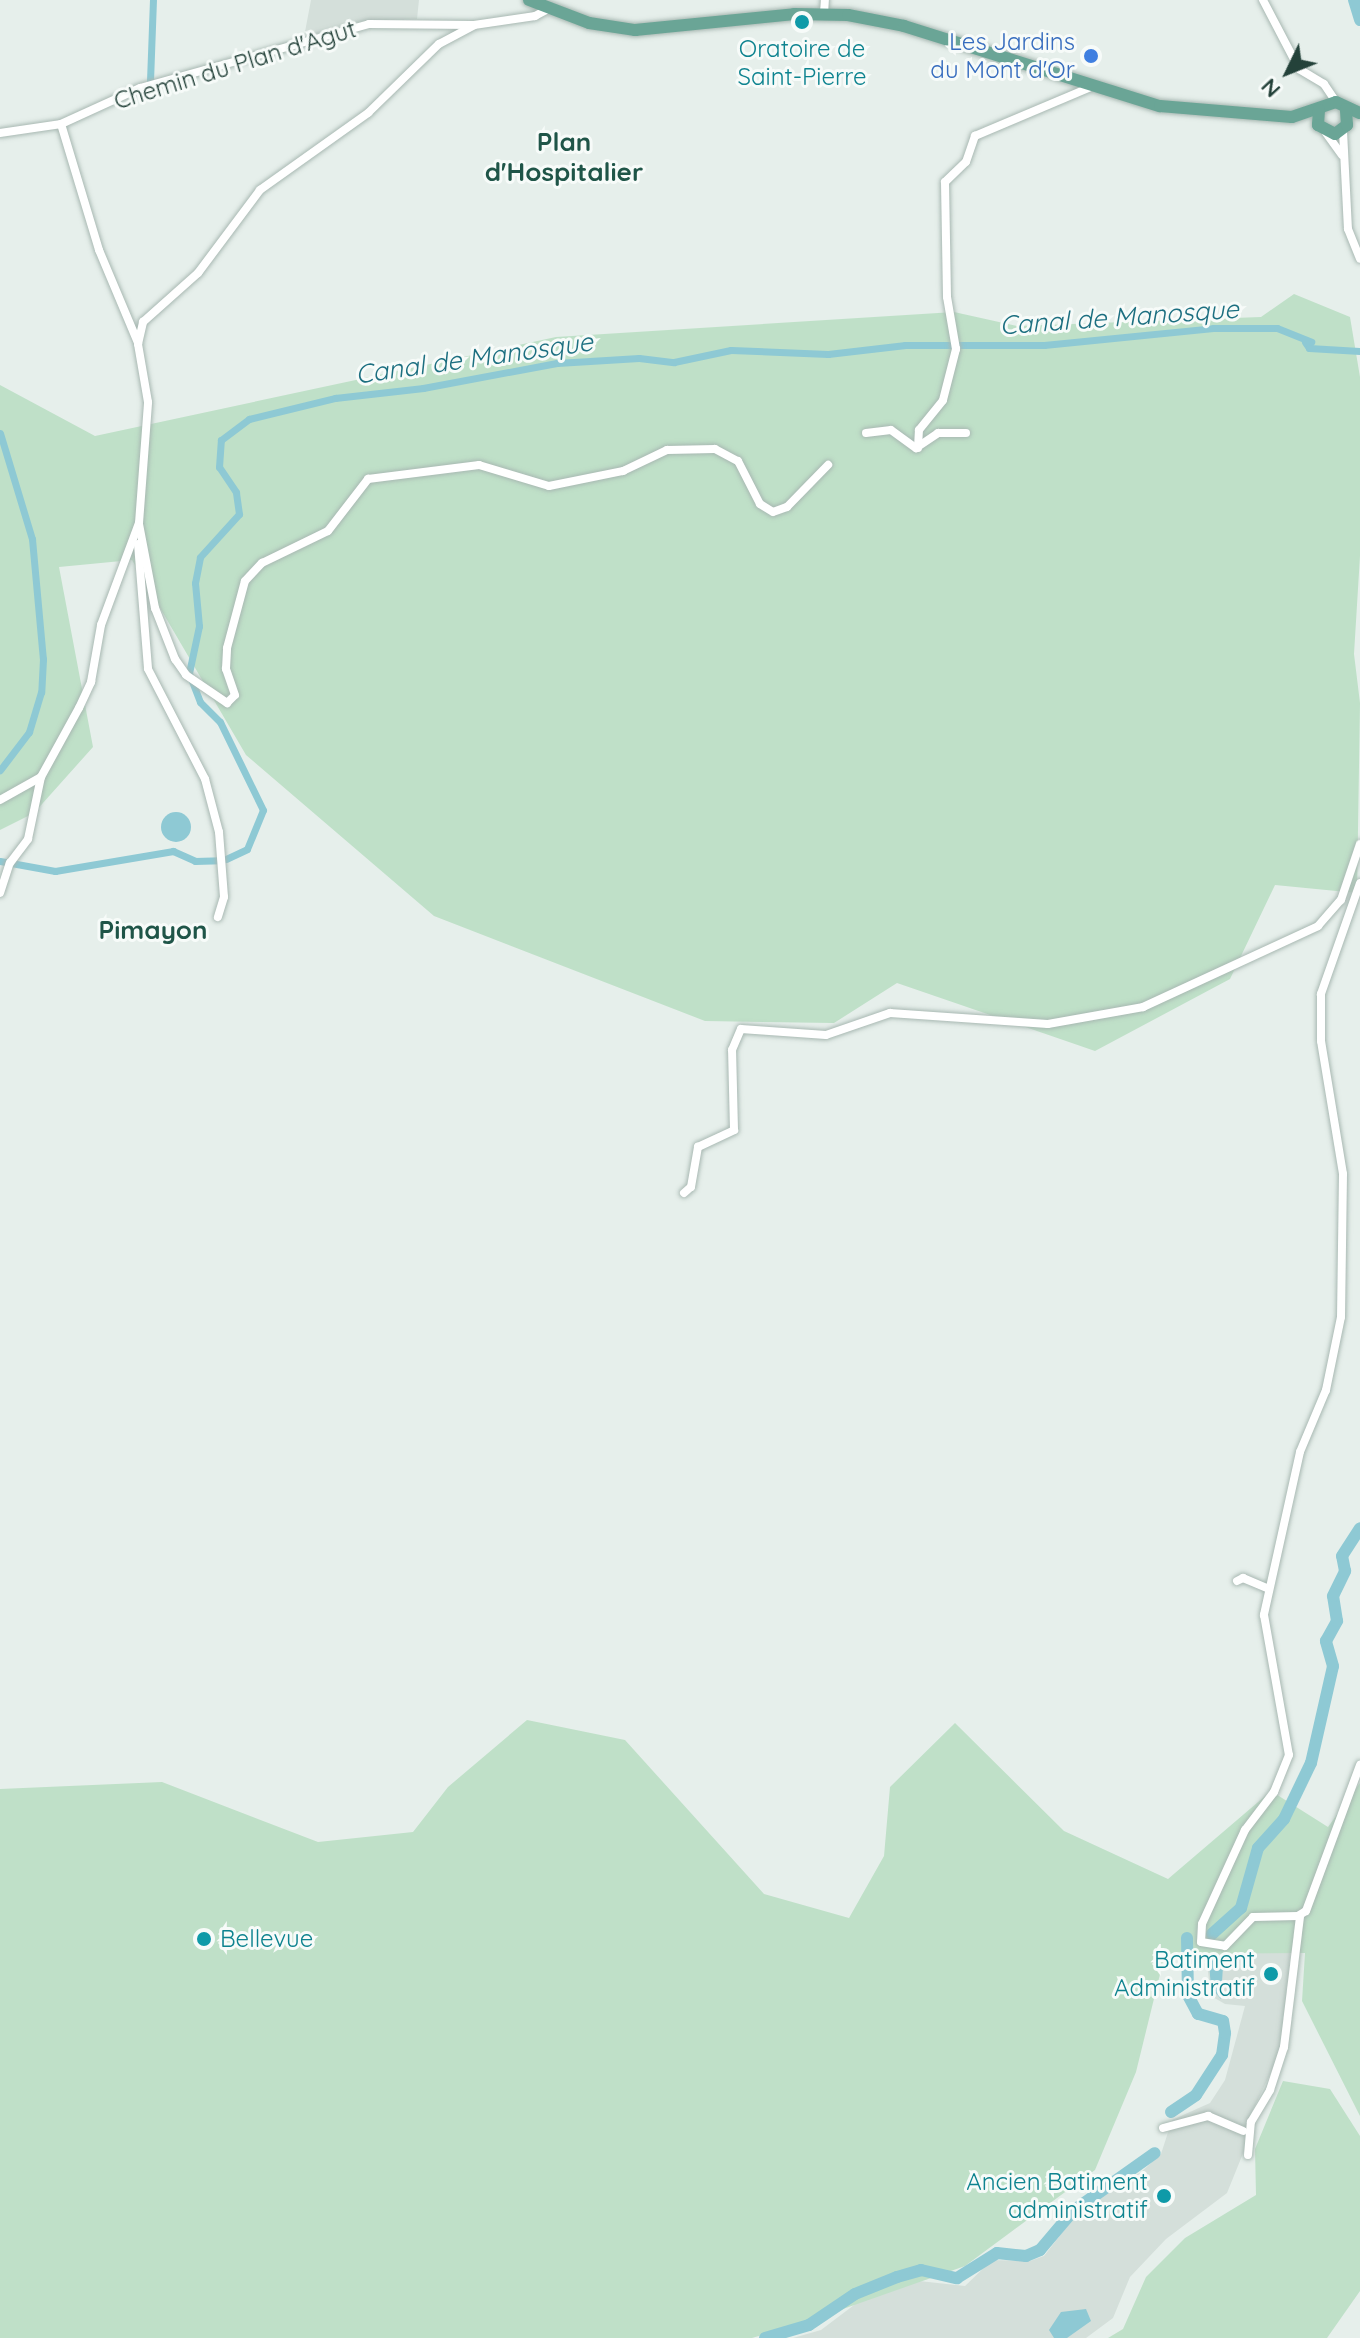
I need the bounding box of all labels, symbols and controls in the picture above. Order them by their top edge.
marker: Oratoire de Saint-Pierre [793,13,811,31]
street label: Chemin du Plan d'Agut [111,14,359,116]
place label: Les Jardins du Mont d'Or [930,28,1075,84]
north arrow [1248,32,1328,112]
place label: Oratoire de Saint-Pierre [737,35,867,91]
marker: Les Jardins du Mont d'Or [1082,47,1100,65]
text: N [1255,73,1286,104]
district label: Plan d'Hospitalier [485,126,643,188]
water label: Canal de Manosque [998,293,1240,341]
water label: Canal de Manosque [353,326,595,390]
district label: Pimayon [99,914,207,946]
place label: Bellevue [220,1925,313,1953]
marker: Bellevue [195,1930,213,1948]
place label: Batiment Administratif [1114,1946,1255,2002]
marker: Batiment Administratif [1262,1965,1280,1983]
place label: Ancien Batiment administratif [966,2168,1148,2224]
marker: Ancien Batiment administratif [1155,2187,1173,2205]

